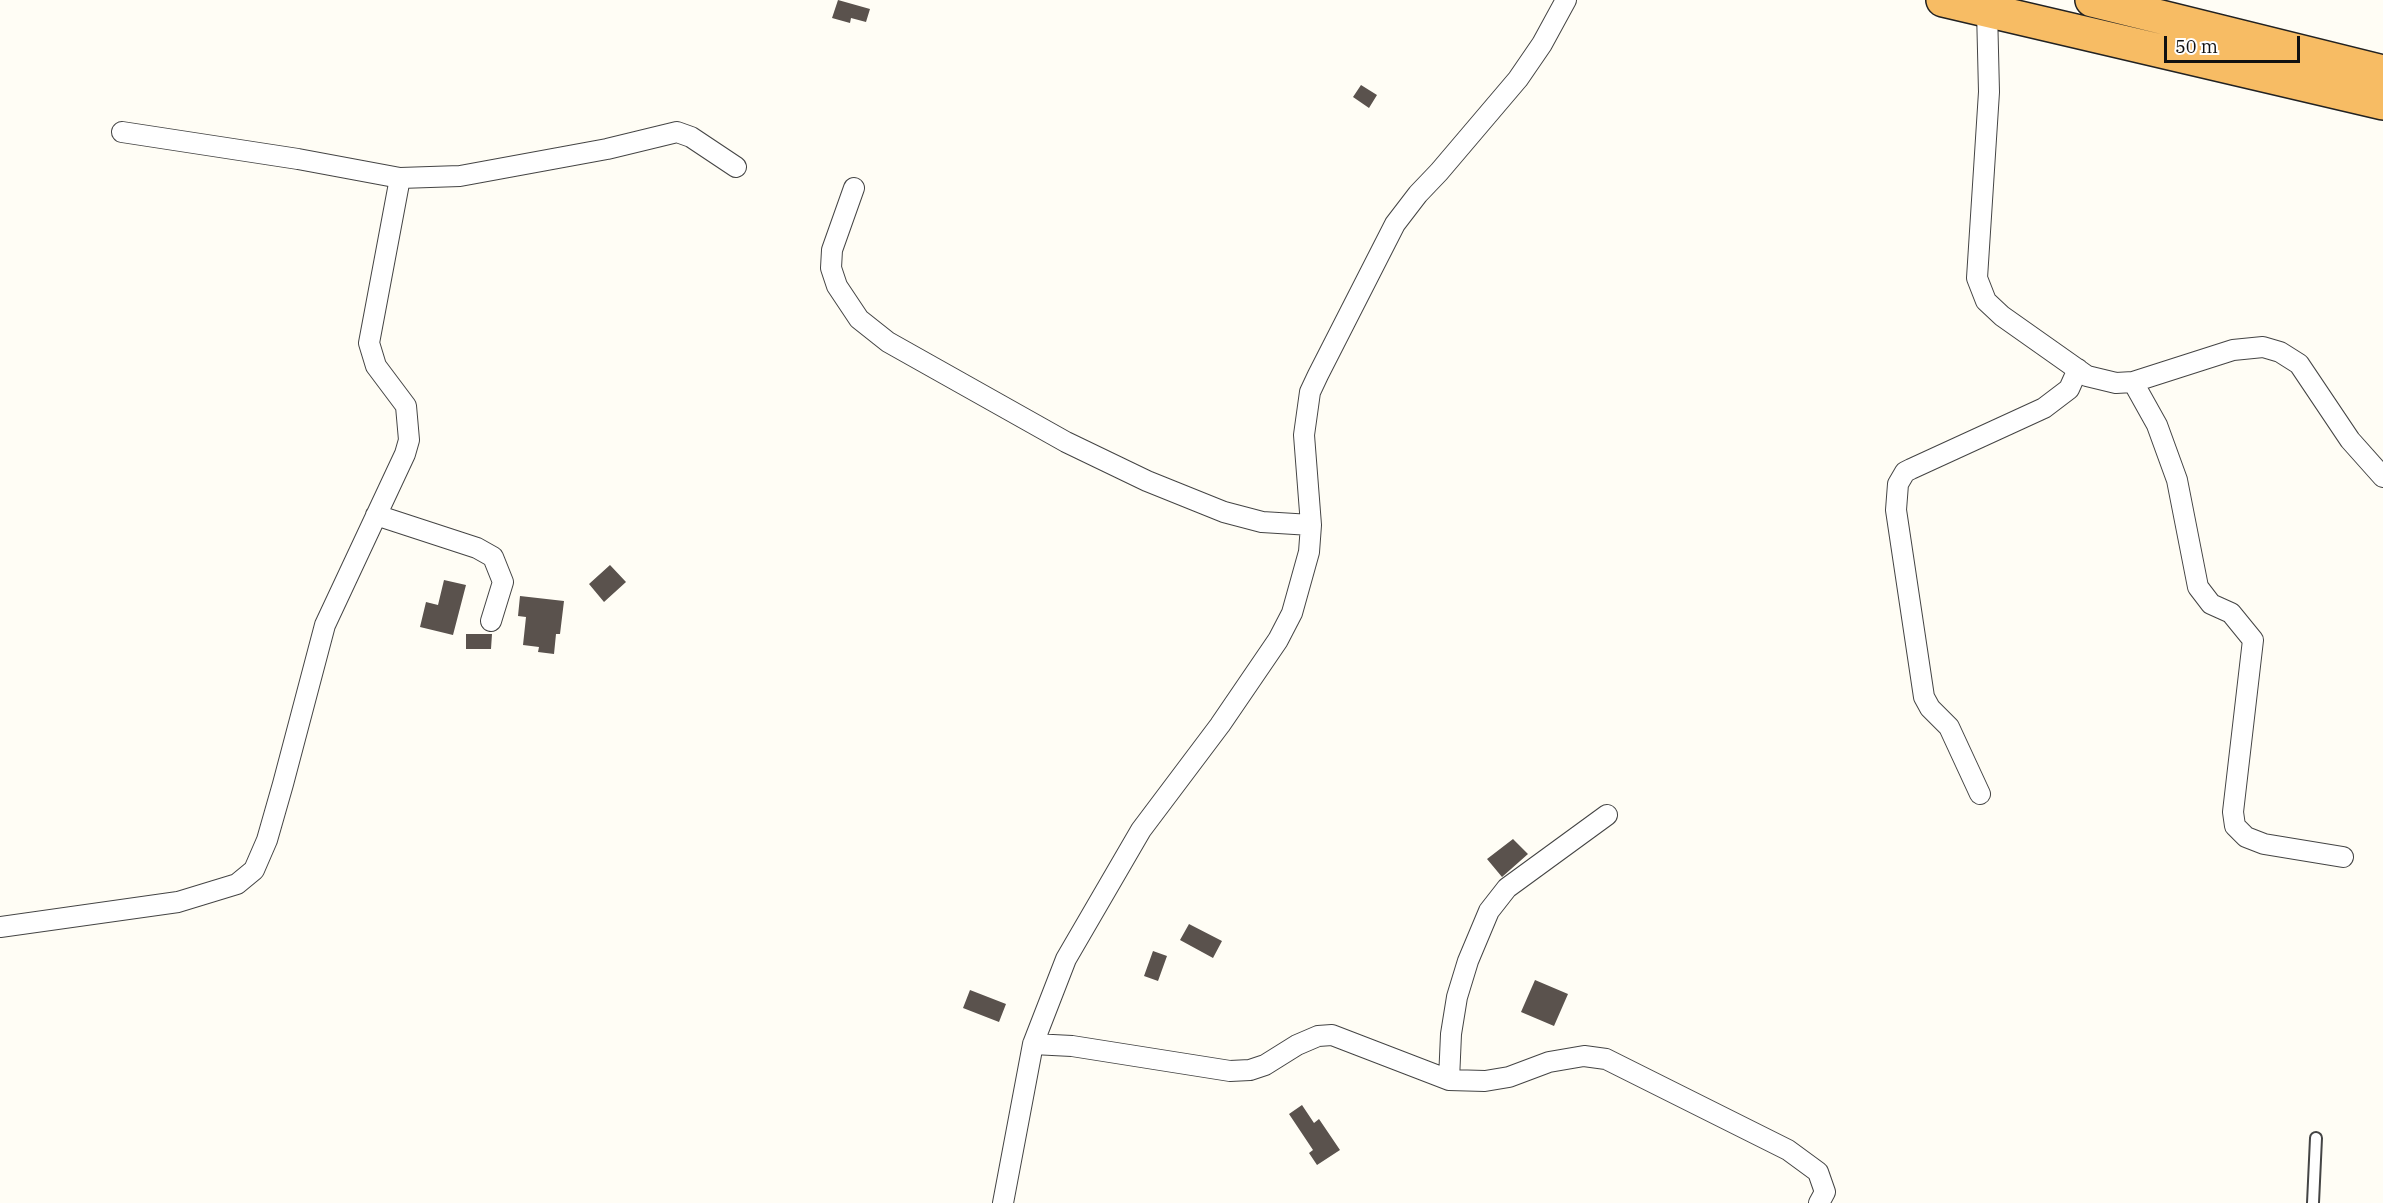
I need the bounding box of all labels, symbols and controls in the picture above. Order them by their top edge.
scale bar [2167,24,2304,62]
text: 50 m [2175,35,2218,58]

